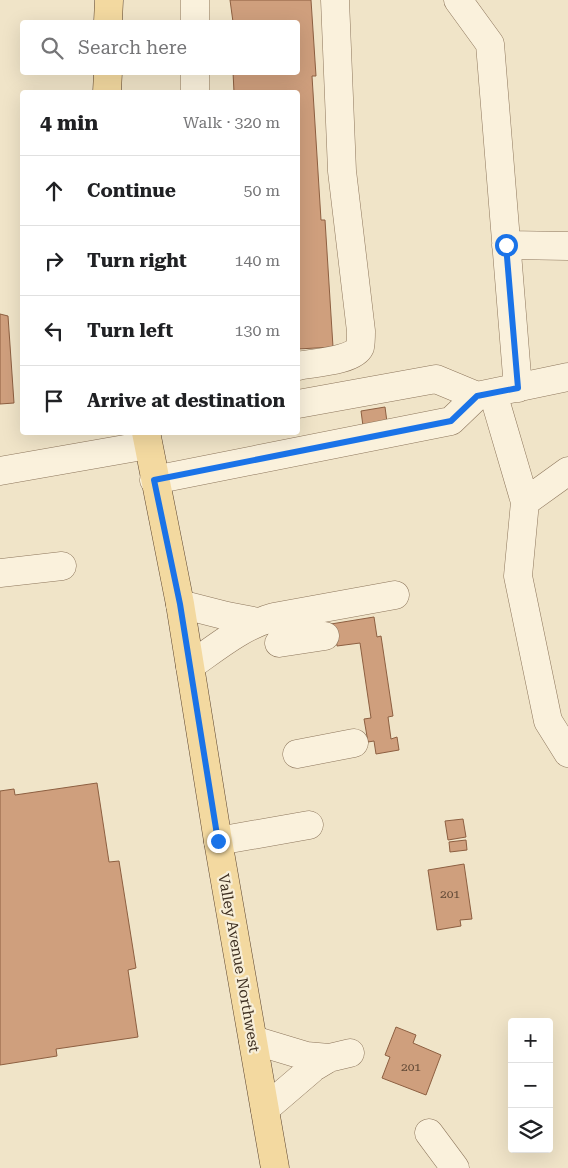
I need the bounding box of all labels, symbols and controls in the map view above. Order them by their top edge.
search box [20,20,300,75]
icon: search [38,34,66,62]
text: Search here [78,36,187,59]
text: 4 min [40,111,98,135]
text: Walk · 320 m [183,113,280,132]
icon: ahead [40,177,68,205]
text: Continue [87,179,176,202]
text: 50 m [243,181,280,200]
route start [495,234,518,257]
icon: right [40,247,68,275]
text: Turn right [87,249,187,272]
text: 140 m [234,251,280,270]
icon: left [40,317,68,345]
text: Turn left [87,319,173,342]
text: 130 m [234,321,280,340]
icon: arrive [40,387,68,415]
text: Arrive at destination [87,389,285,412]
route end [207,830,230,853]
street label: Valley Avenue Northwest [214,872,264,1054]
house number: 201 [440,887,460,901]
map controls [508,1018,553,1153]
button: + [508,1018,553,1063]
house number: 201 [401,1060,421,1074]
button: − [508,1063,553,1108]
button: layers [508,1108,553,1153]

